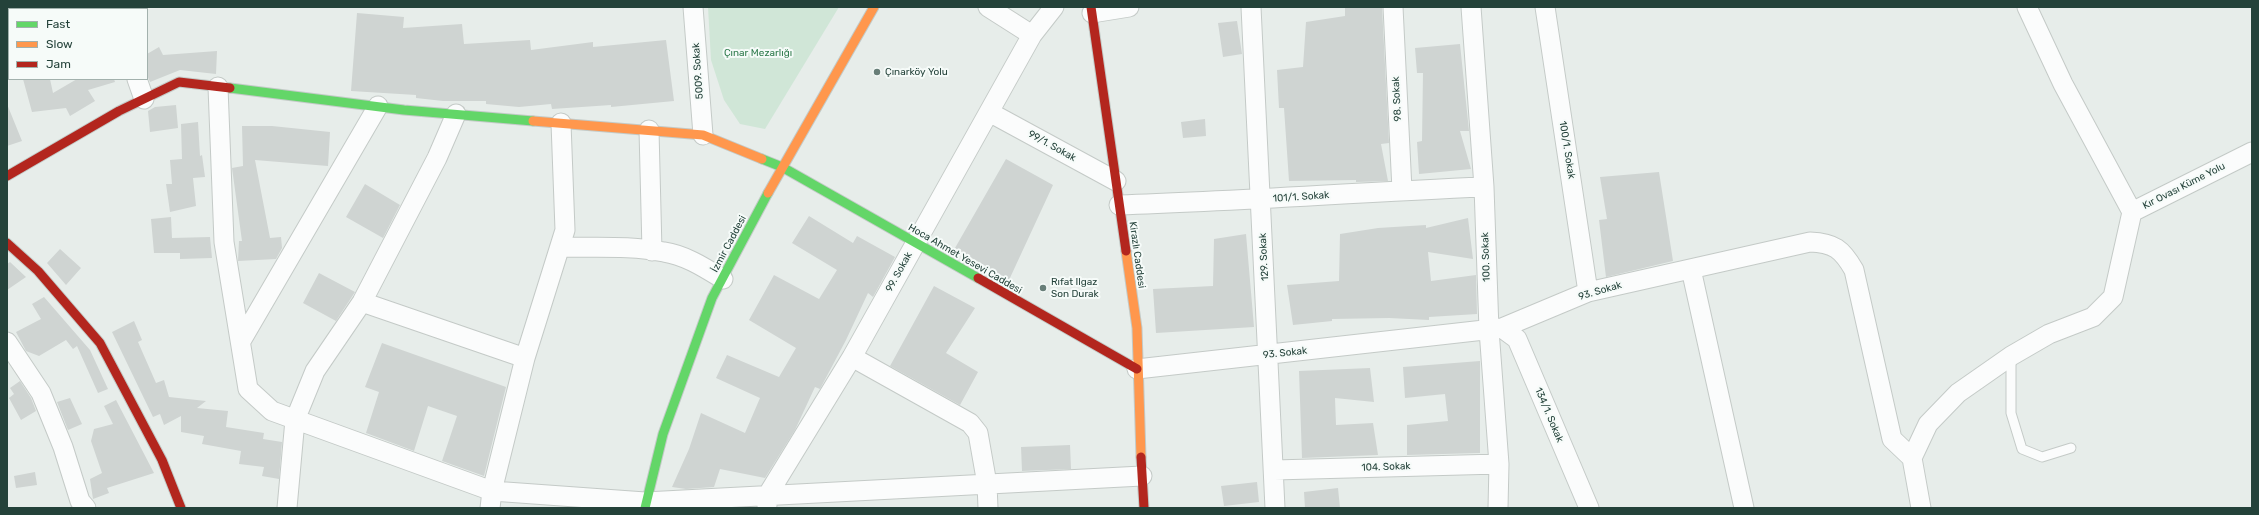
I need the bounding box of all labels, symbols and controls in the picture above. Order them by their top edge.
legend [8,8,148,80]
text: Fast [46,17,70,31]
text: Slow [46,37,73,51]
street label: 5009. Sokak [690,42,706,100]
park label: Çınar Mezarlığı [724,47,792,59]
text: Jam [46,57,71,71]
place label: Çınarköy Yolu [885,66,948,78]
marker: Çınarköy Yolu [872,67,882,77]
street label: 98. Sokak [1390,76,1404,122]
street label: 100/1. Sokak [1556,120,1578,180]
street label: 99/1. Sokak [1026,128,1078,164]
street label: Kır Ovası Küme Yolu [2141,160,2227,212]
street label: 101/1. Sokak [1272,189,1330,205]
street label: İzmir Caddesi [709,214,749,274]
street label: Hoca Ahmet Yesevi Caddesi [906,221,1024,297]
street label: Kirazlı Caddesi [1126,221,1148,289]
street label: 100. Sokak [1479,232,1493,282]
street label: 129. Sokak [1257,233,1271,281]
street label: 99. Sokak [883,250,915,294]
place label: Rıfat Ilgaz Son Durak [1051,276,1099,300]
street label: 93. Sokak [1577,279,1623,303]
marker: Rıfat Ilgaz Son Durak [1038,283,1048,293]
street label: 93. Sokak [1262,345,1308,361]
street label: 134/1. Sokak [1532,386,1566,444]
street label: 104. Sokak [1361,460,1411,474]

